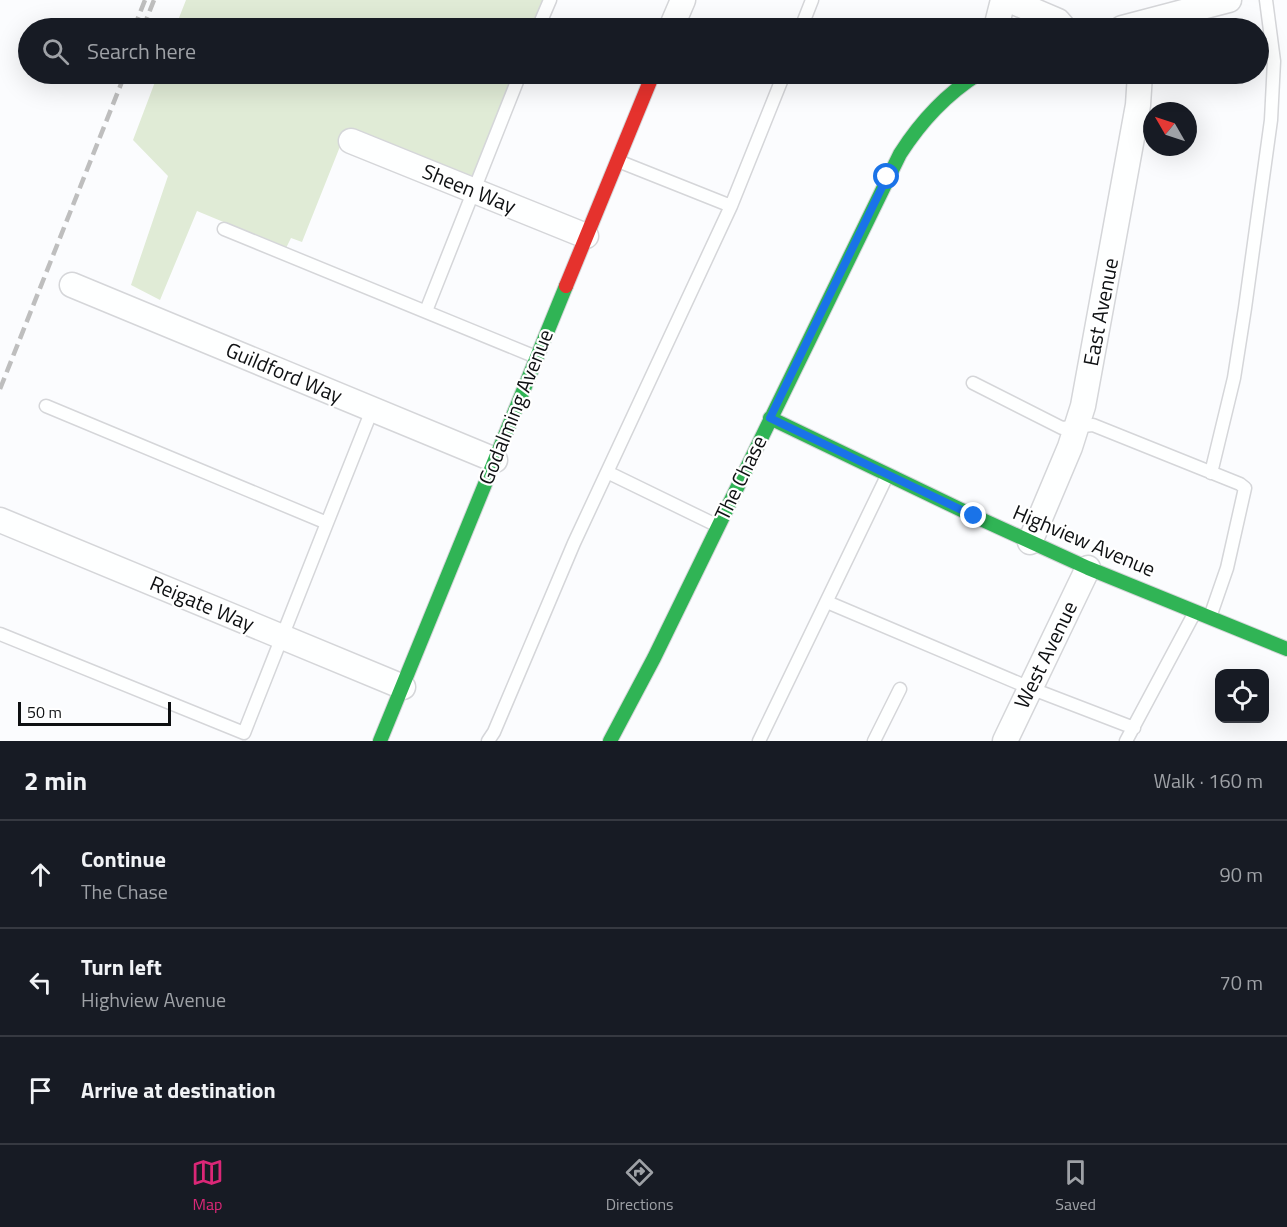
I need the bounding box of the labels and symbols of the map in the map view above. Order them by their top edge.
north arrow [1143,102,1197,156]
street label: Sheen Way [418,155,521,221]
route start [873,163,899,189]
street label: East Avenue [1074,255,1126,369]
street label: Godalming Avenue [469,324,561,489]
street label: Guildford Way [221,333,348,411]
street label: The Chase [706,430,774,526]
street label: Highview Avenue [1008,496,1161,585]
route end [960,502,986,528]
street label: Reigate Way [145,567,260,639]
street label: West Avenue [1005,595,1085,714]
scale bar [18,699,171,726]

